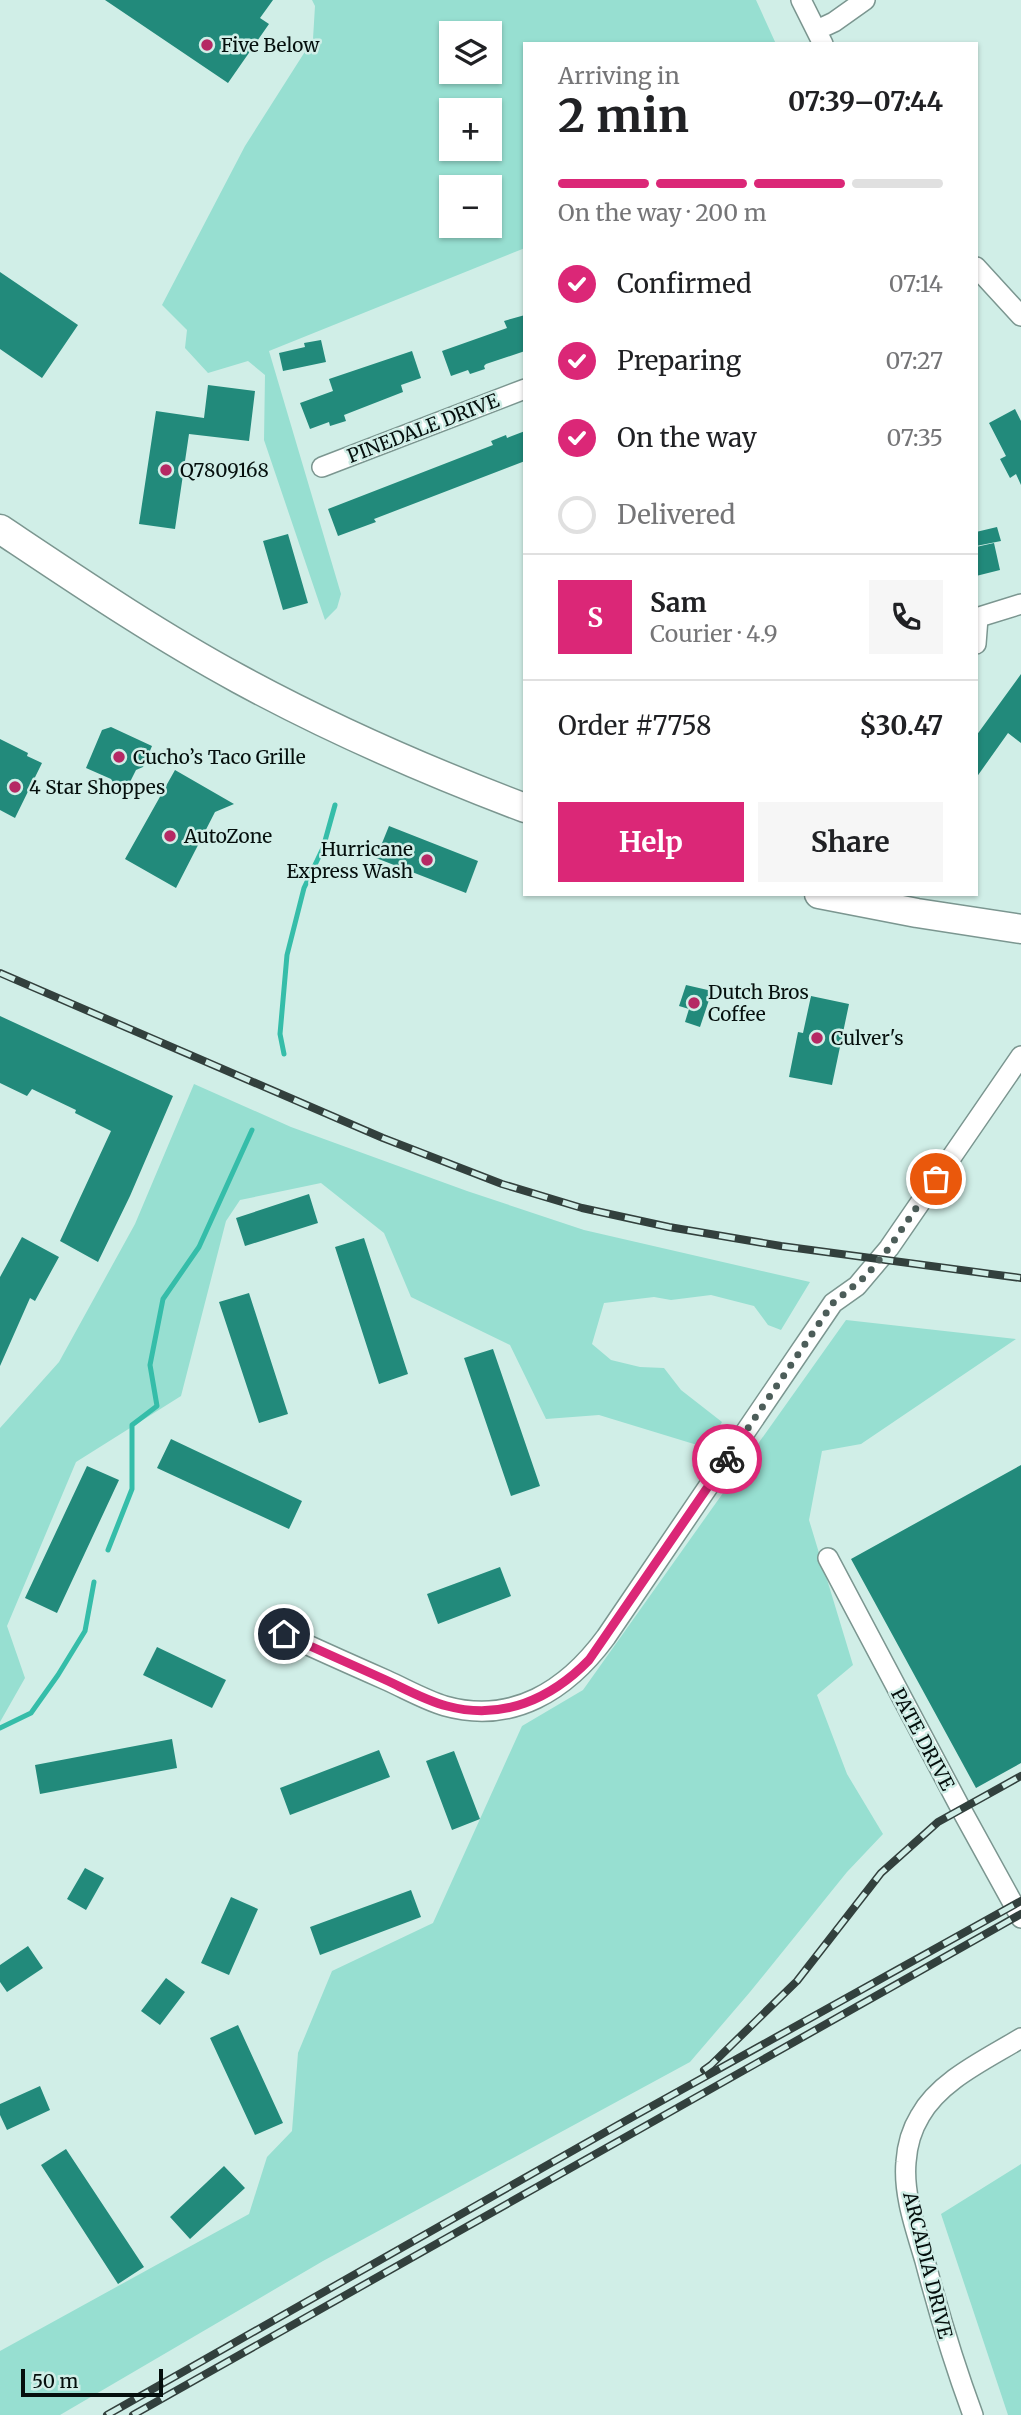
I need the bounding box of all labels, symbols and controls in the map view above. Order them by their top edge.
map controls [439,21,502,238]
button: layers [439,21,502,84]
place label: Five Below [221,33,320,57]
marker: Five Below [199,37,215,53]
text: Arriving in [558,61,680,90]
text: 07:39–07:44 [788,85,943,118]
text: 2 min [558,87,689,145]
button: + [439,98,502,161]
button: − [439,175,502,238]
text: On the way · 200 m [558,198,767,227]
icon: check [558,265,596,303]
text: Confirmed [617,267,752,300]
text: 07:14 [889,269,943,298]
icon: check [558,342,596,380]
text: Preparing [617,344,741,377]
text: 07:27 [885,346,943,375]
street label: PINEDALE DRIVE [344,388,502,468]
icon: check [558,419,596,457]
text: On the way [617,421,757,454]
text: 07:35 [887,423,943,452]
place label: Q7809168 [180,458,269,482]
marker: Q7809168 [158,462,174,478]
text: Delivered [617,498,736,531]
button: phone [869,580,943,654]
text: Sam [650,586,707,619]
text: S [587,601,603,634]
text: Courier · 4.9 [650,619,778,648]
text: Order #7758 [558,709,712,742]
text: $30.47 [859,709,943,742]
place label: Cucho’s Taco Grille [133,745,306,769]
marker: Cucho’s Taco Grille [111,749,127,765]
place label: 4 Star Shoppes [29,775,165,799]
marker: 4 Star Shoppes [7,779,23,795]
button: Help [558,802,744,882]
button: Share [758,802,943,882]
place label: AutoZone [183,824,272,848]
marker: AutoZone [162,828,178,844]
place label: Hurricane Express Wash [286,837,413,883]
marker: Hurricane Express Wash [419,852,435,868]
place label: Dutch Bros Coffee [708,980,809,1026]
marker: Dutch Bros Coffee [686,995,702,1011]
place label: Culver's [831,1026,904,1050]
marker: Culver's [809,1030,825,1046]
pin [906,1149,966,1209]
icon: bag [917,1160,955,1198]
courier [692,1424,762,1494]
icon: bike [708,1440,746,1478]
pin [254,1604,314,1664]
icon: home [265,1615,303,1653]
street label: PATE DRIVE [886,1684,960,1794]
street label: ARCADIA DRIVE [898,2188,958,2341]
scale bar [21,2366,163,2398]
text: 50 m [32,2369,78,2393]

